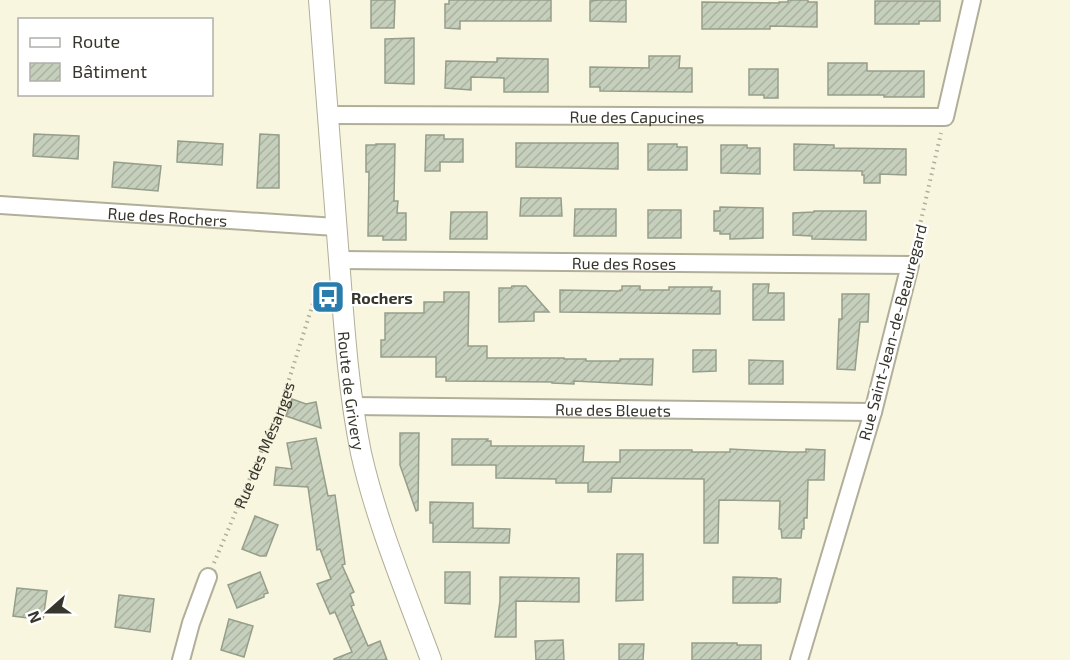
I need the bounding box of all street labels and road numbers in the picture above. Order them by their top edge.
street label: Rue des Capucines [570,106,704,126]
street label: Rue des Rochers [107,203,228,229]
street label: Rue Saint-Jean-de-Beauregard [854,222,930,442]
street label: Rue des Roses [572,253,676,272]
street label: Route de Grivery [335,330,370,452]
street label: Rue des Mésanges [229,379,297,511]
street label: Rue des Bleuets [555,399,671,419]

